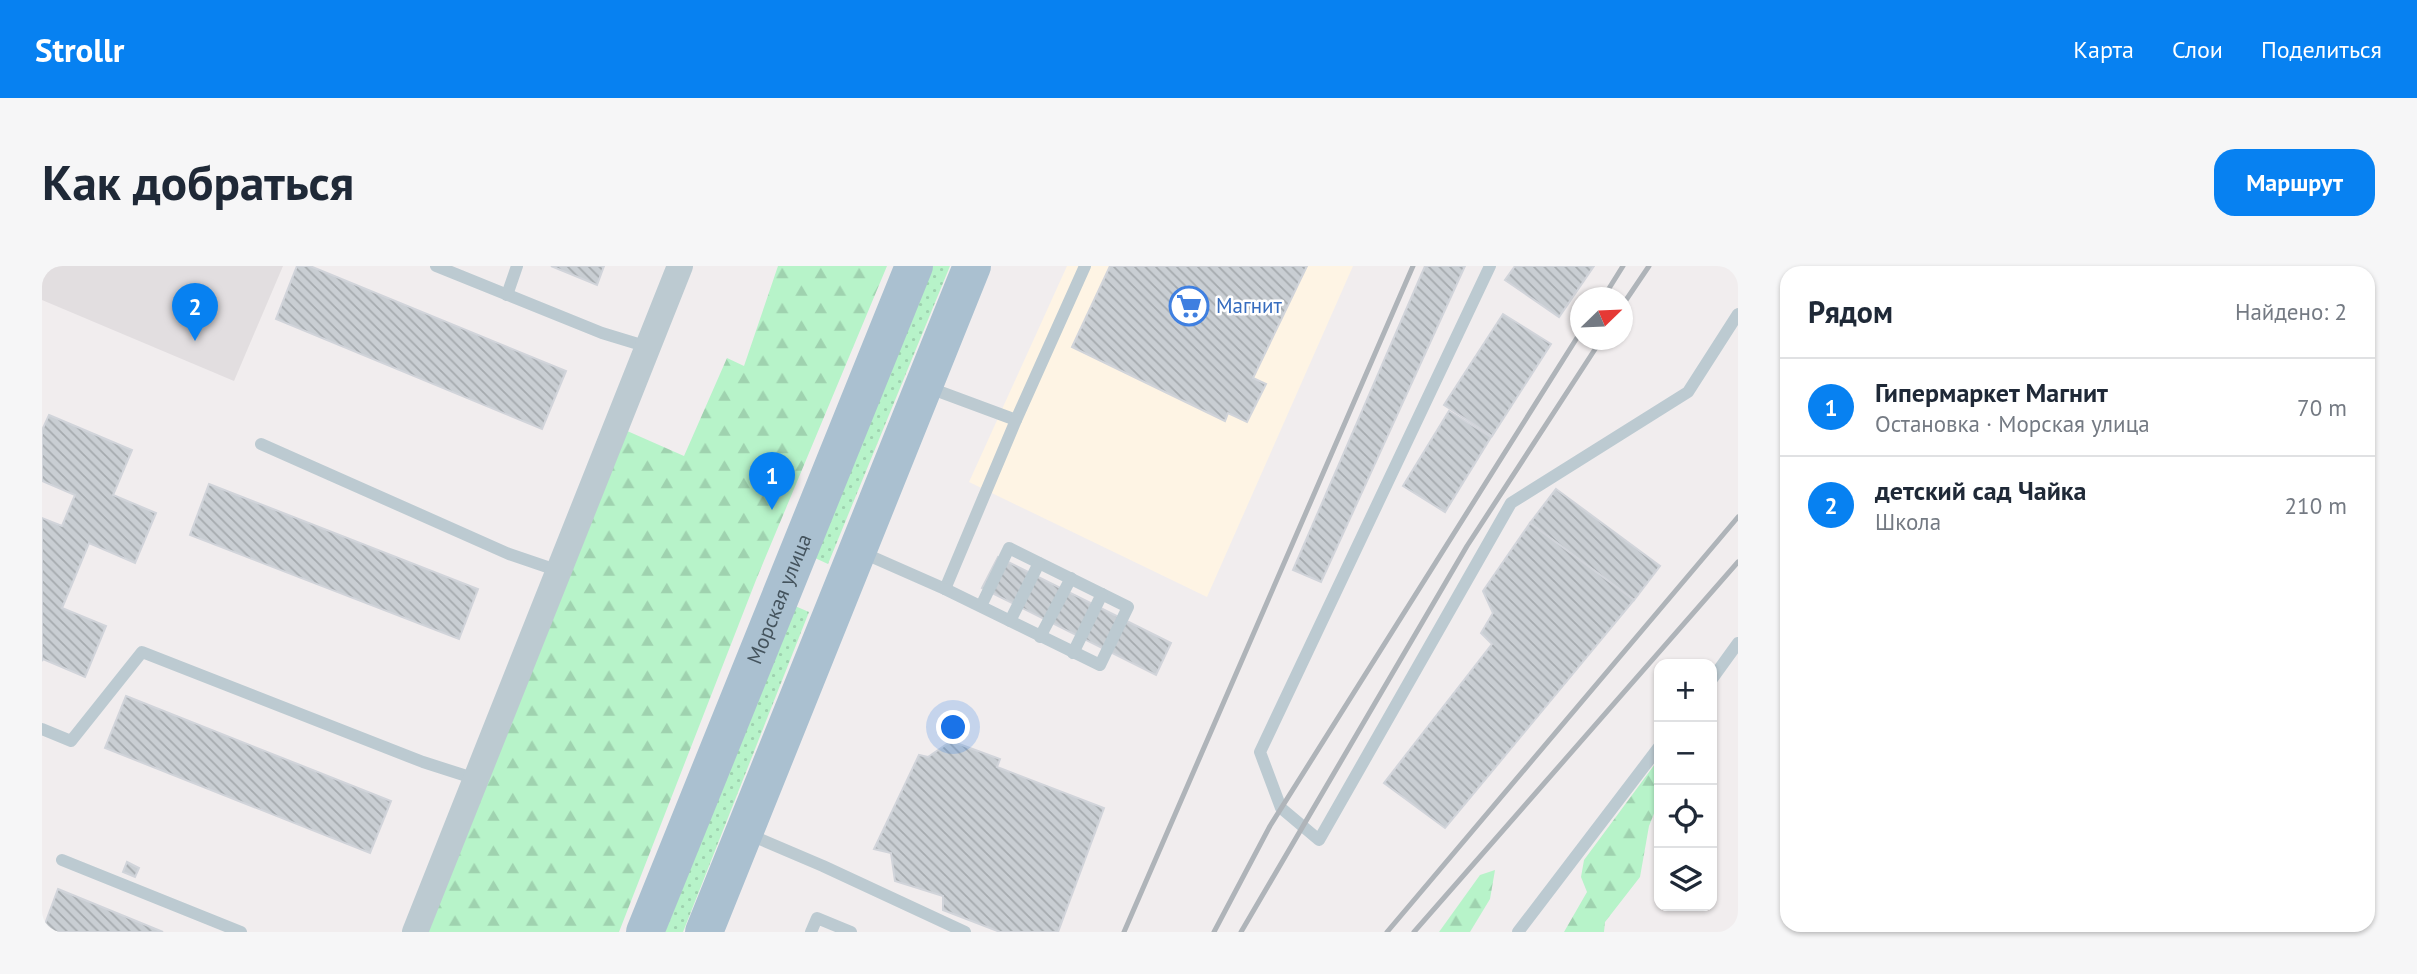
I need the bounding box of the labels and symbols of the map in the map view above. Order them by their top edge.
pin: 2 [172,283,218,341]
supermarket icon: Магнит [1168,285,1210,327]
north arrow [1570,287,1633,350]
place label: Магнит [1216,292,1283,319]
pin: 1 [749,452,795,510]
street label: Морская улица [741,530,817,668]
your location [936,710,970,744]

